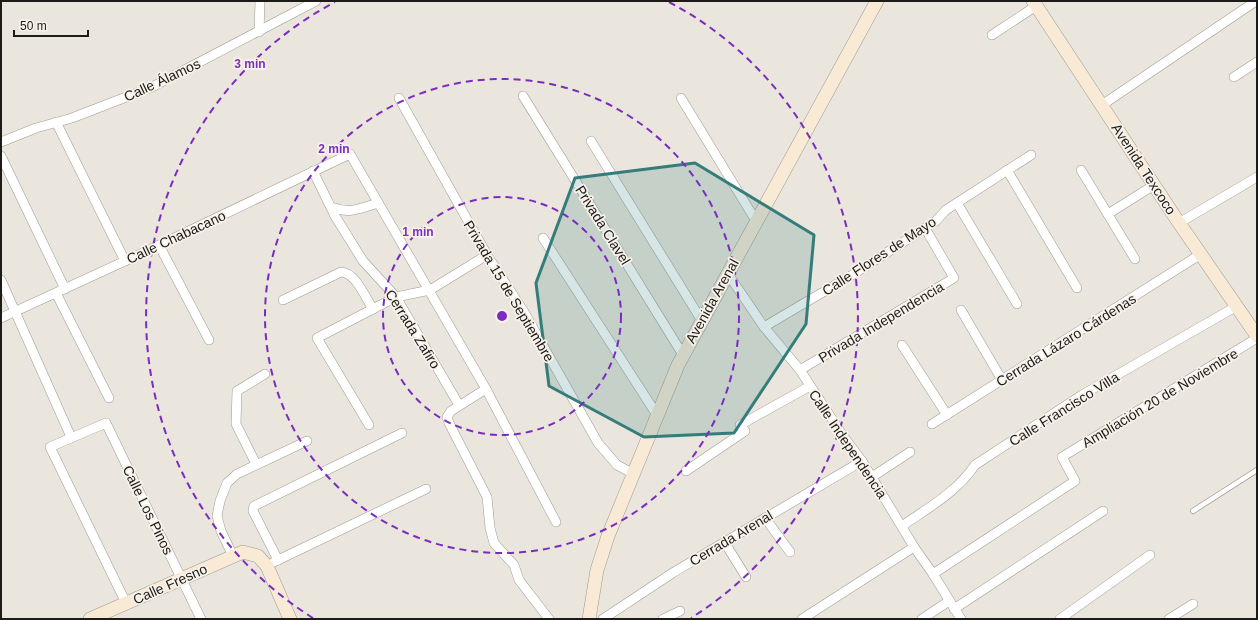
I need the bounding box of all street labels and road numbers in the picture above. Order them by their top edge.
street label: Calle Álamos [121,55,203,105]
street label: Avenida Texcoco [1109,120,1180,218]
street label: Privada Clavel [572,182,634,268]
street label: Calle Chabacano [124,207,228,267]
street label: Calle Flores de Mayo [819,213,939,299]
street label: Privada 15 de Septiembre [460,218,558,365]
street label: Avenida Arenal [682,256,742,346]
street label: Privada Independencia [815,278,947,366]
street label: Cerrada Zafiro [382,286,444,372]
street label: Cerrada Lázaro Cárdenas [993,290,1139,390]
street label: Ampliación 20 de Noviembre [1079,345,1241,451]
street label: Calle Francisco Villa [1006,369,1122,449]
street label: Calle Independencia [806,387,890,502]
street label: Calle Los Pinos [119,463,177,557]
street label: Cerrada Arenal [687,507,775,569]
street label: Calle Fresno [130,560,210,607]

